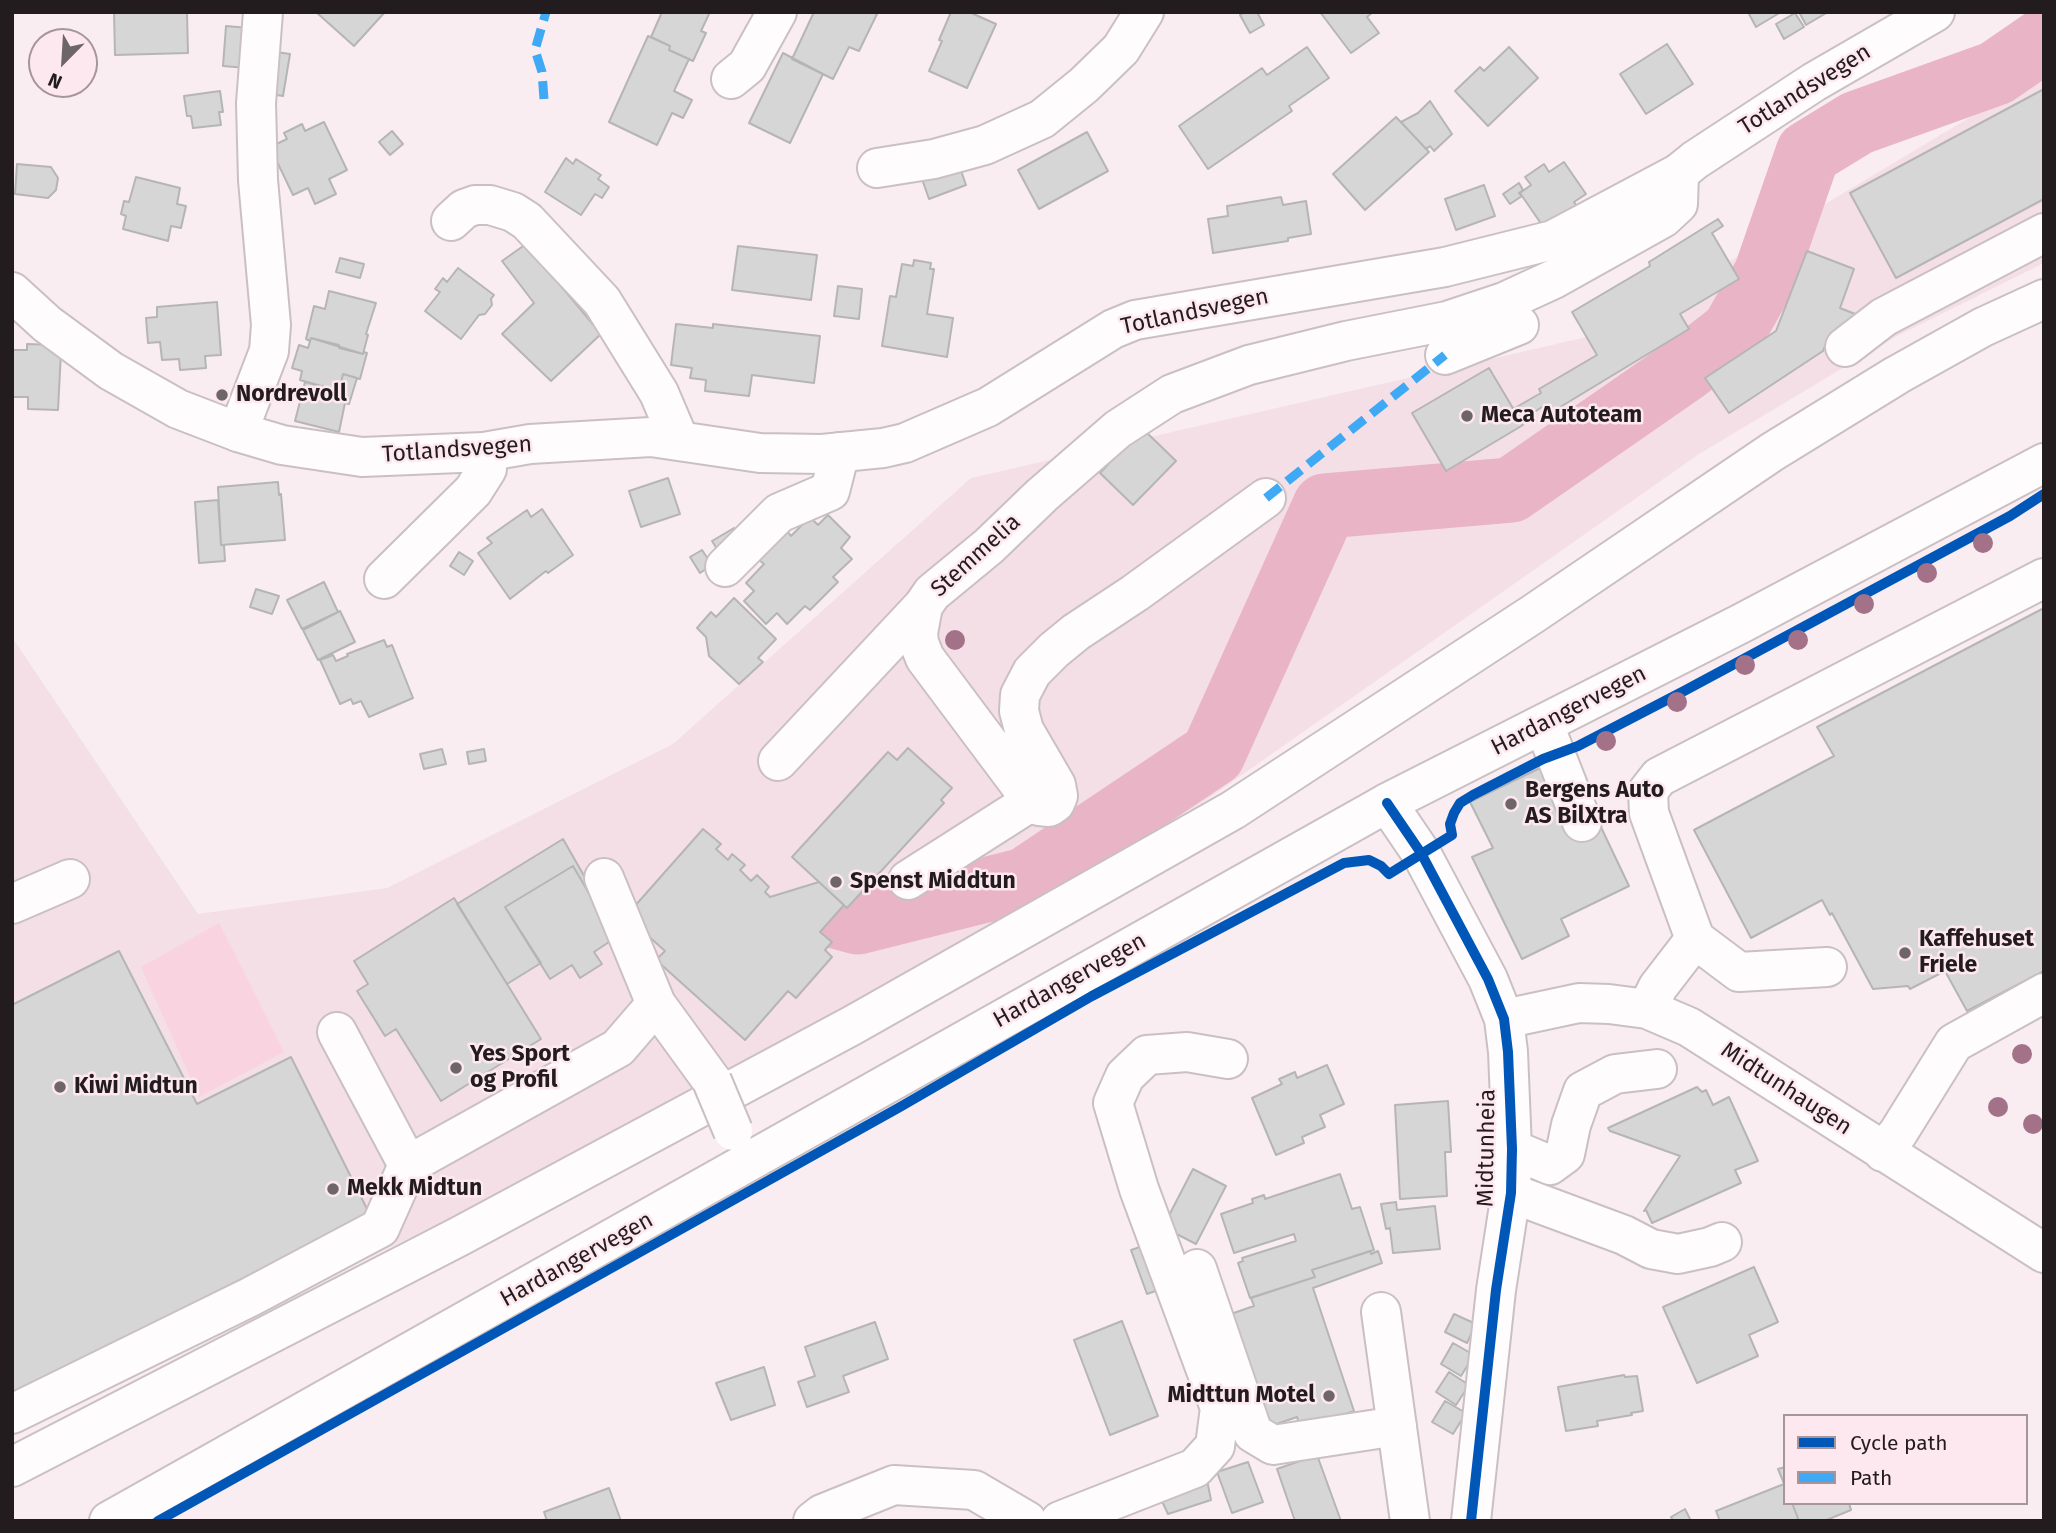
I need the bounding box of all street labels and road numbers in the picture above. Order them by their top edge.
street label: Totlandsvegen [1734,38,1876,142]
street label: Totlandsvegen [1119,283,1271,341]
street label: Totlandsvegen [381,431,533,469]
street label: Stemmelia [926,509,1026,603]
street label: Hardangervegen [1487,660,1651,762]
street label: Hardangervegen [989,928,1151,1034]
street label: Midtunhaugen [1715,1037,1857,1141]
street label: Midtunheia [1472,1089,1502,1207]
street label: Hardangervegen [496,1207,658,1313]

